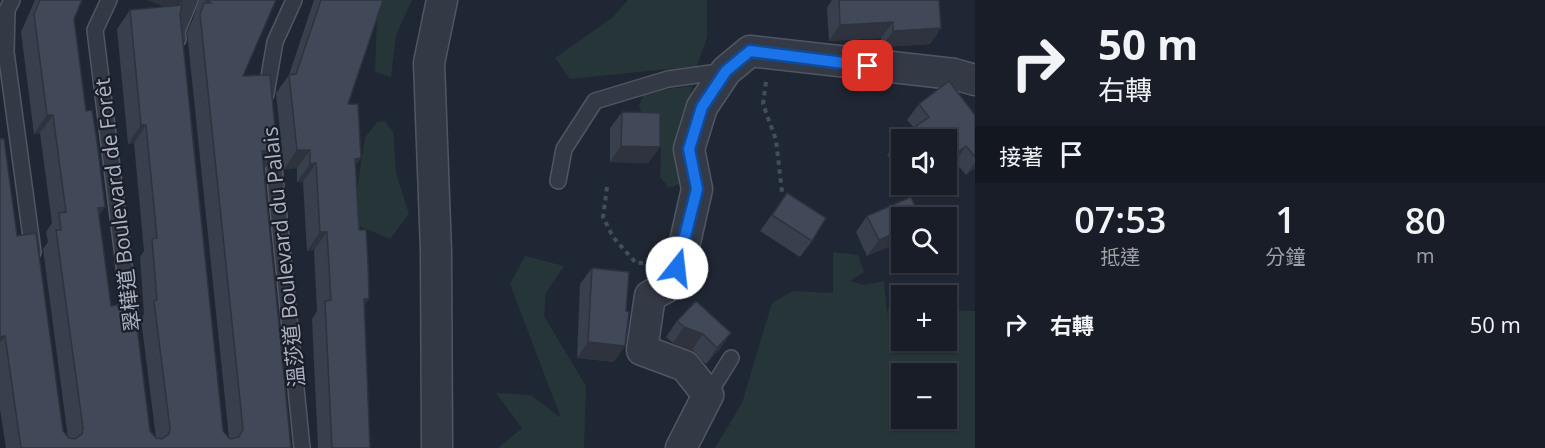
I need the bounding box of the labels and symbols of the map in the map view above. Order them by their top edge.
pin [842,40,893,91]
street label: 翠樺道 Boulevard de Forêt [88,77,146,333]
street label: 溫莎道 Boulevard du Palais [255,126,311,388]
position arrow [645,236,709,300]

